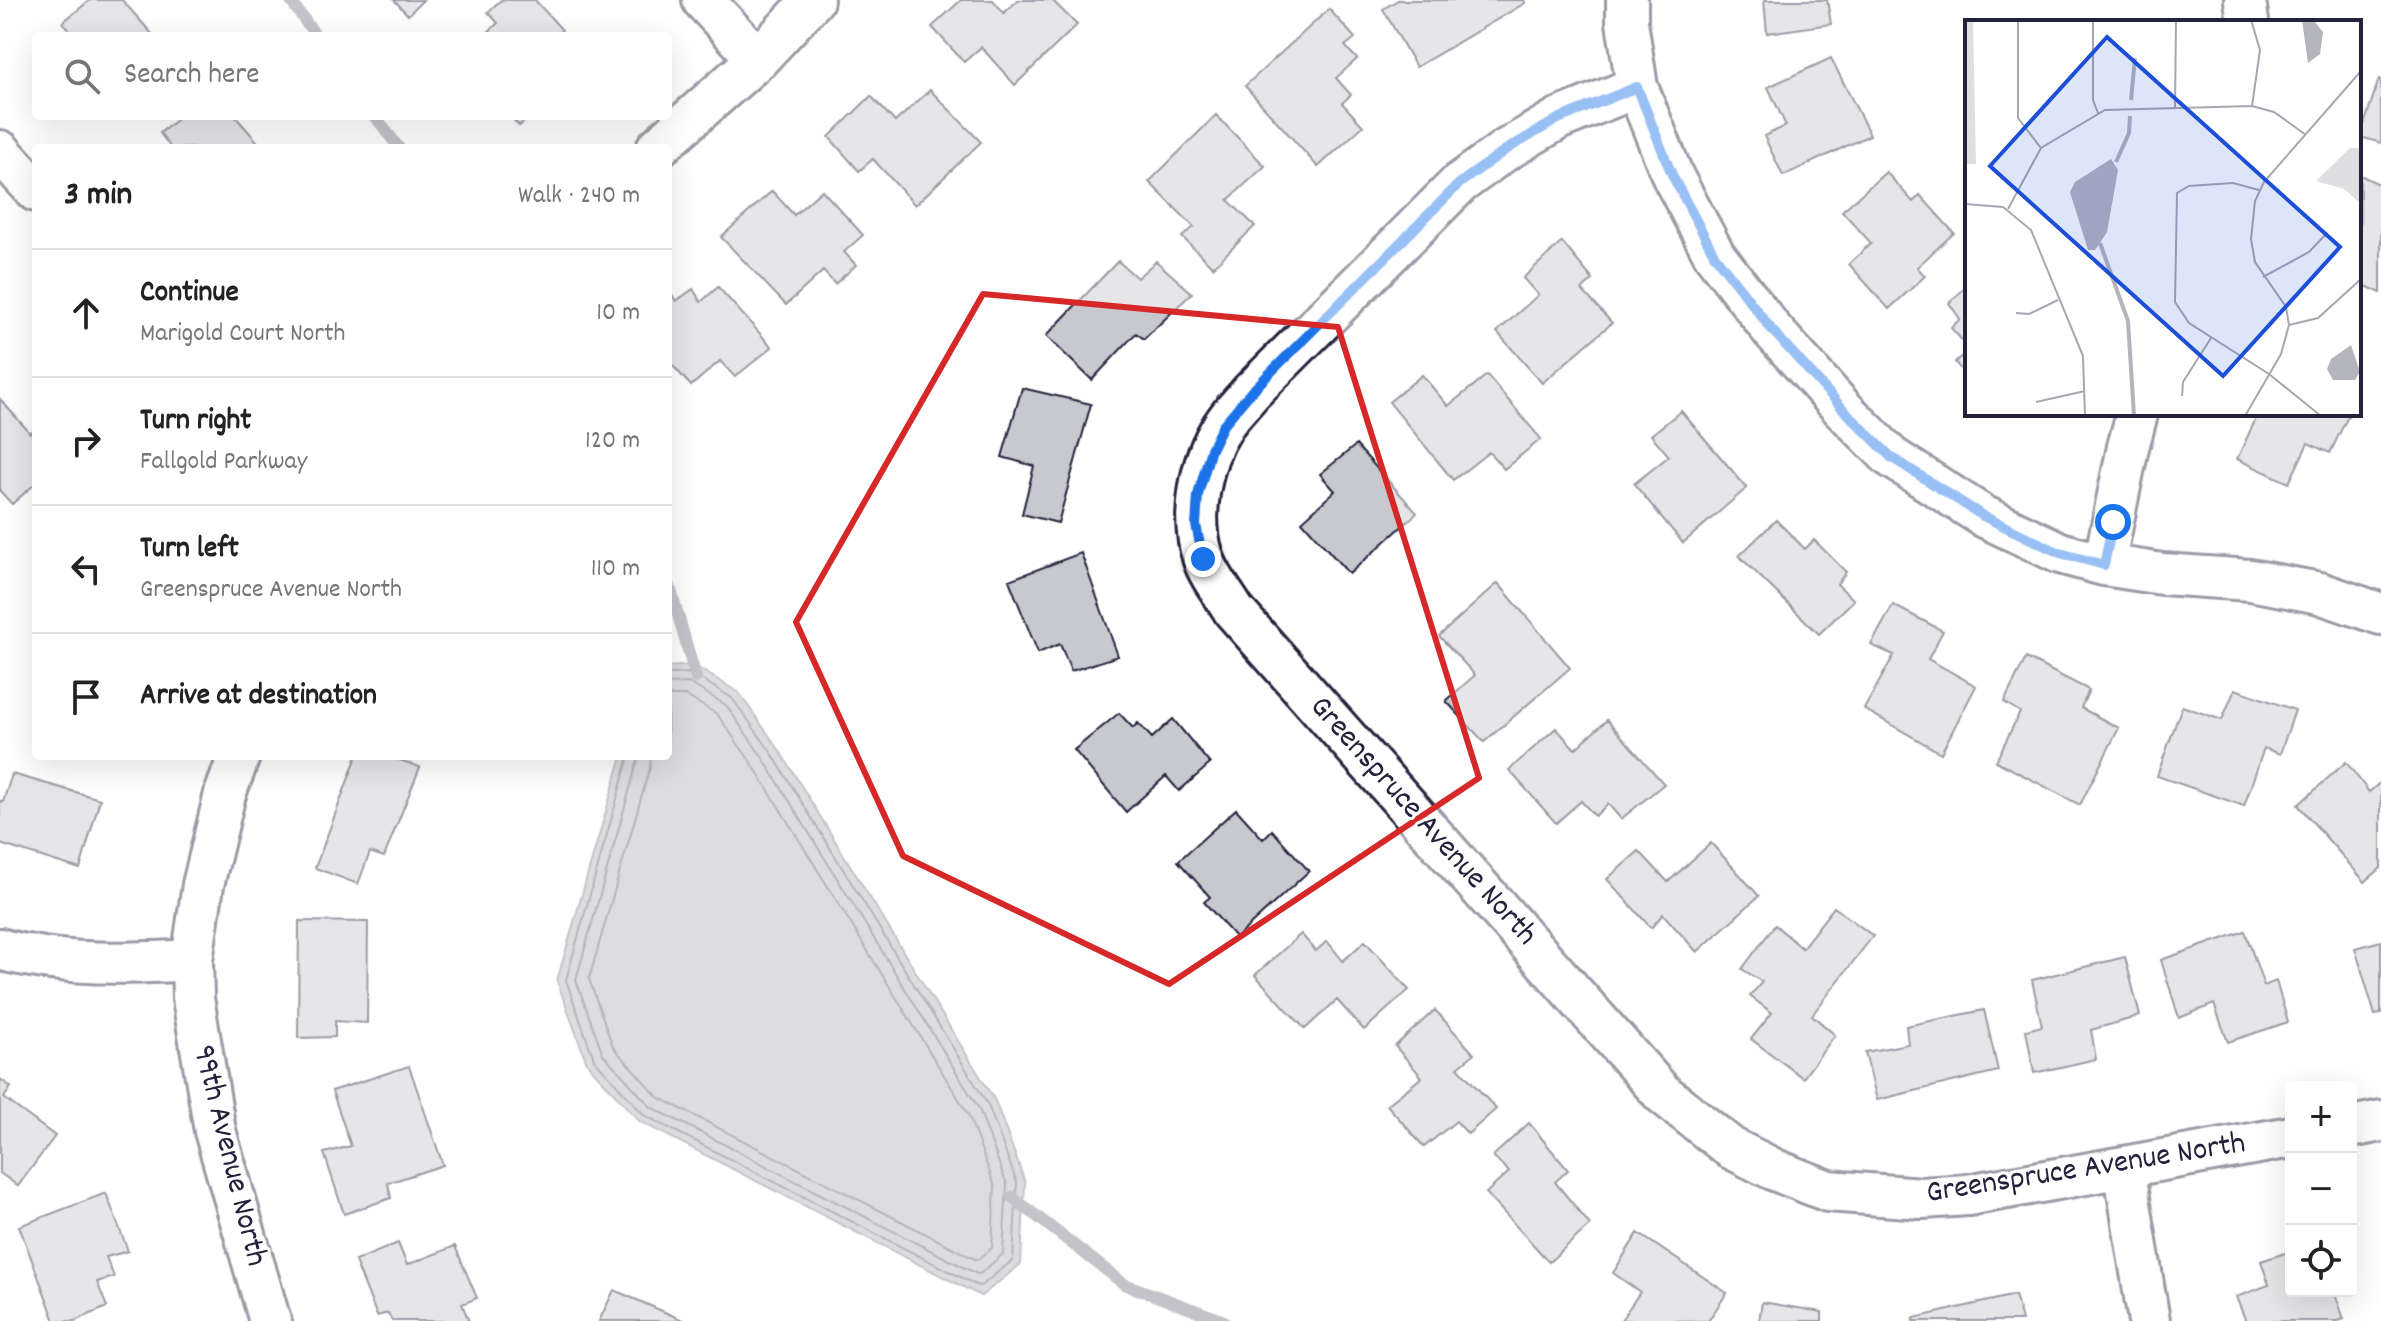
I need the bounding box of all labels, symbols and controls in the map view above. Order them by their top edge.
inset map [1965,20,2361,416]
search box [32,32,672,120]
icon: search [60,54,104,98]
text: Search here [124,55,260,98]
text: 3 min [64,172,132,221]
text: Walk · 240 m [518,178,640,215]
text: Continue [140,273,239,316]
icon: ahead [64,291,108,335]
text: 10 m [596,295,640,332]
text: Marigold Court North [140,316,346,353]
text: Turn right [140,401,251,444]
icon: right [64,419,108,463]
text: 120 m [585,423,640,460]
text: Fallgold Parkway [140,444,307,481]
route start [2095,504,2131,540]
text: Turn left [140,529,239,572]
route end [1185,541,1221,577]
icon: left [64,547,108,591]
text: 110 m [591,551,640,588]
text: Greenspruce Avenue North [140,572,402,609]
icon: arrive [64,675,108,719]
text: Arrive at destination [140,676,377,719]
street label: Greenspruce Avenue North [1297,687,1547,957]
street label: 99th Avenue North [178,1041,278,1271]
map controls [2285,1081,2357,1297]
button: + [2285,1081,2357,1153]
street label: Greenspruce Avenue North [1923,1122,2249,1218]
button: − [2285,1153,2357,1225]
button: locate [2285,1225,2357,1297]

